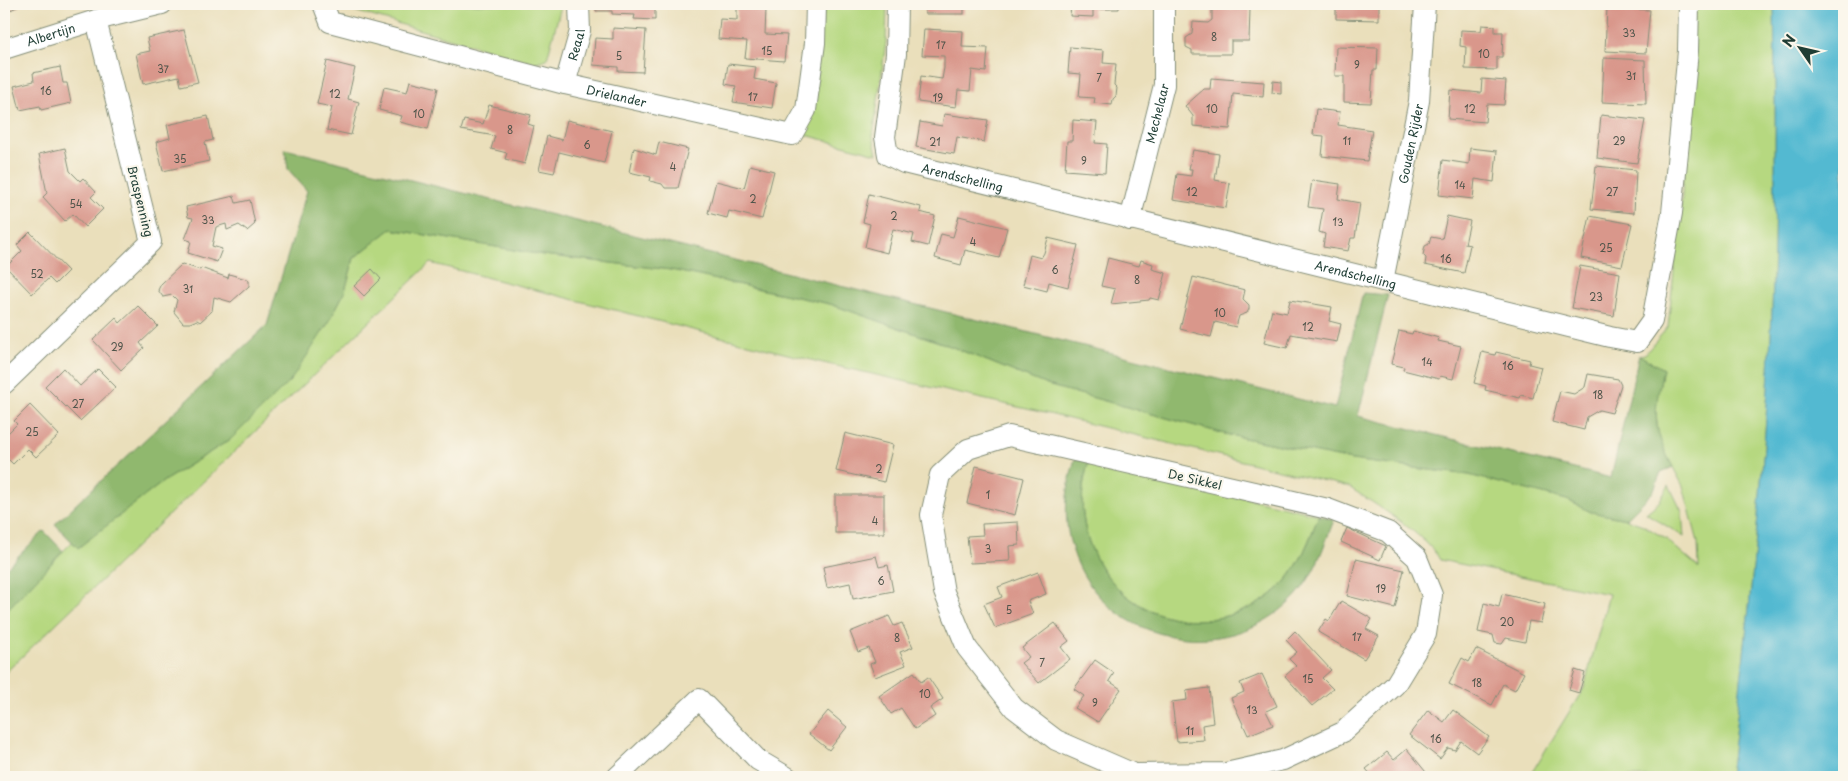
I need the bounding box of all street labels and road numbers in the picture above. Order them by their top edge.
street label: Albertijn [24,18,77,50]
street label: Reaal [563,29,589,63]
street label: Drielander [585,80,649,111]
street label: Mechelaar [1141,81,1173,145]
street label: Gouden Rijder [1394,102,1427,185]
street label: Arendschelling [920,159,1005,196]
street label: Braspenning [123,163,159,239]
street label: Arendschelling [1313,256,1398,293]
street label: De Sikkel [1166,464,1224,494]

